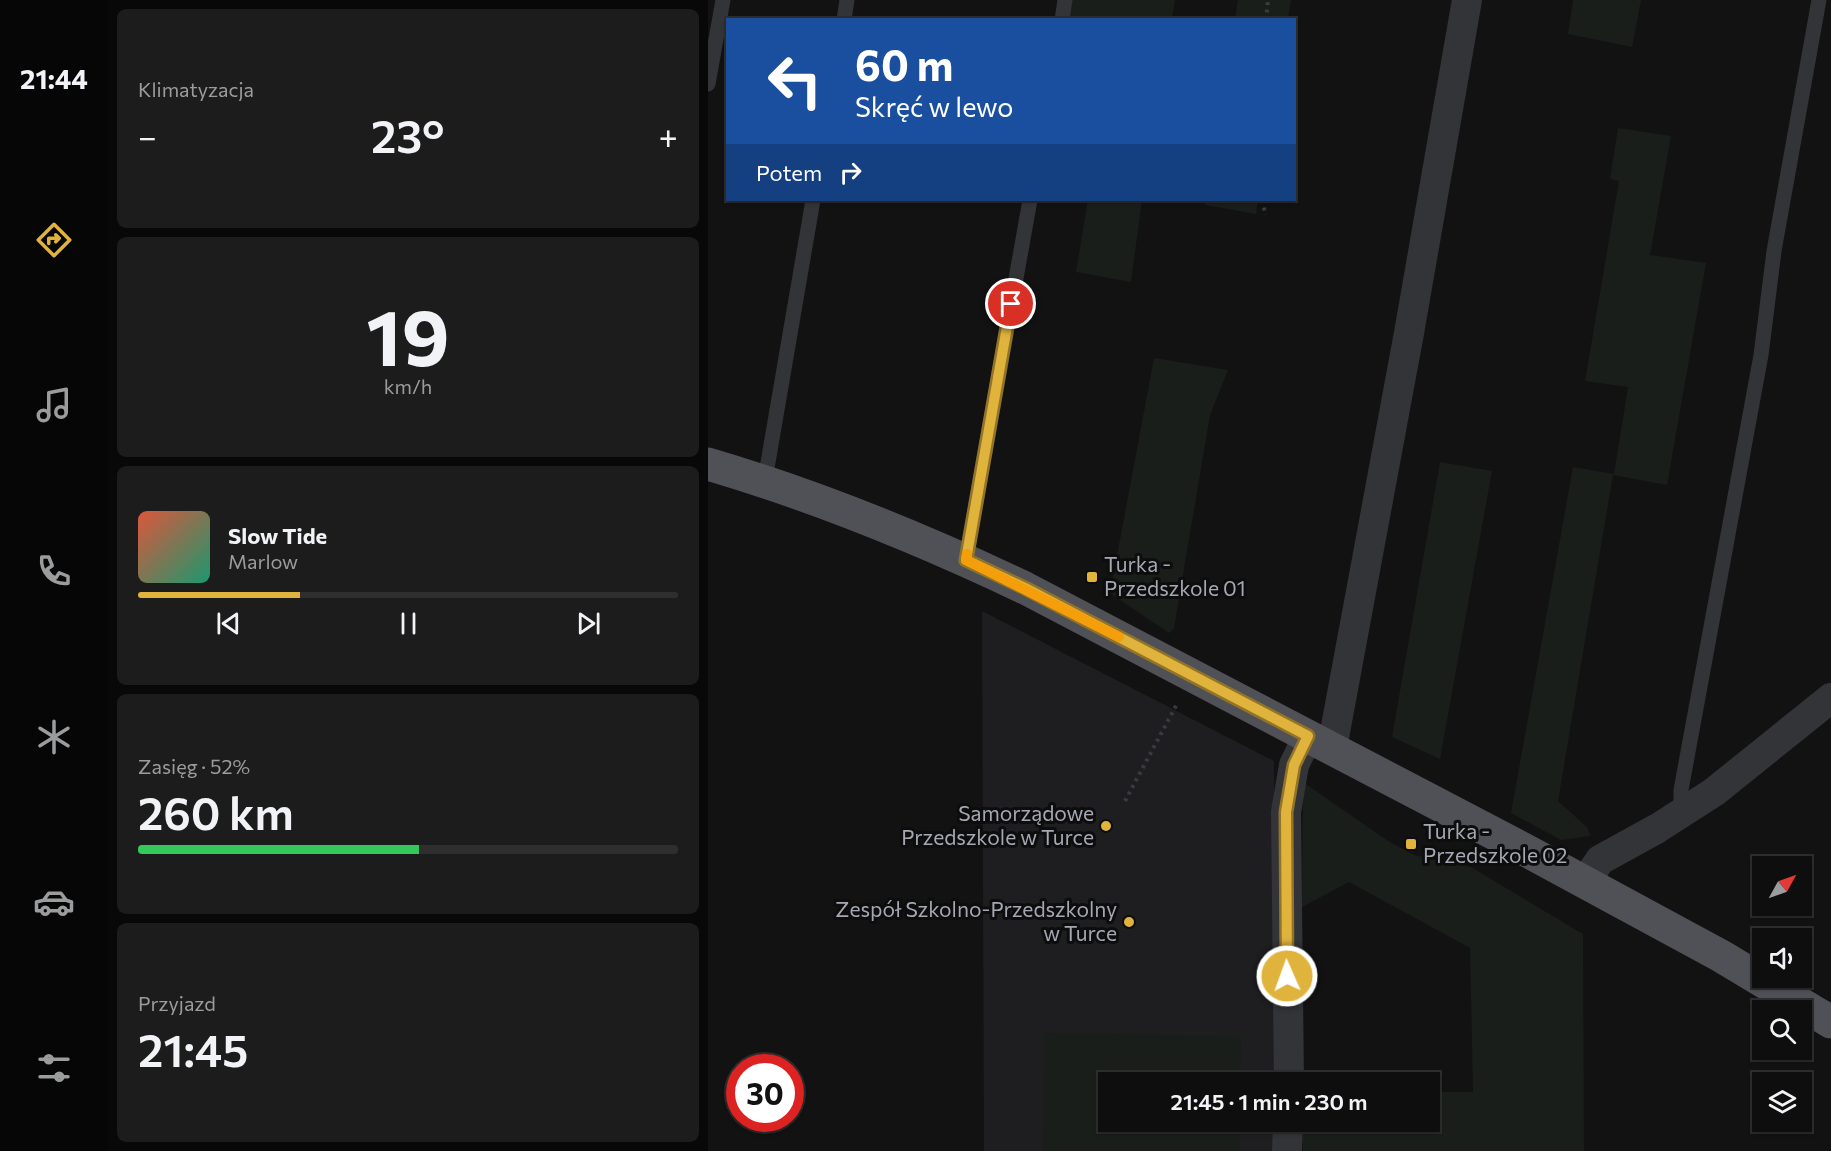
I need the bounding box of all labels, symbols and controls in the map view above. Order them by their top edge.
text: 60 m [855,38,954,90]
icon: left [756,42,834,120]
text: 21:44 [20,62,88,95]
text: Klimatyzacja [138,77,254,101]
text: Skręć w lewo [855,90,1013,123]
text: 23° [371,107,444,162]
text: − [138,115,157,156]
text: + [659,115,678,156]
icon: right [834,156,867,189]
text: Potem [756,159,822,186]
icon: directions [33,219,75,261]
pin [985,278,1036,329]
text: 19 [366,287,450,382]
icon: arrive [994,287,1027,320]
text: km/h [384,374,432,398]
icon: music [33,384,75,426]
text: Slow Tide [228,522,327,549]
text: Marlow [228,549,298,573]
icon: phone [33,550,75,592]
place label: Turka - Przedszkole 01 [1104,551,1246,600]
marker: Turka - Przedszkole 01 [1085,570,1099,584]
icon: previous [212,607,245,640]
icon: pause [392,607,425,640]
icon: next [572,607,605,640]
icon: climate [33,716,75,758]
text: Zasięg · 52% [138,754,250,778]
text: 260 km [138,784,294,839]
place label: Samorządowe Przedszkole w Turce [901,800,1094,849]
place label: Turka - Przedszkole 02 [1423,818,1567,867]
marker: Samorządowe Przedszkole w Turce [1099,819,1113,833]
marker: Turka - Przedszkole 02 [1404,837,1418,851]
north arrow [1752,856,1812,916]
map controls [1752,856,1812,1132]
icon: car [33,881,75,923]
place label: Zespół Szkolno-Przedszkolny w Turce [835,896,1117,945]
marker: Zespół Szkolno-Przedszkolny w Turce [1122,915,1136,929]
button: sound [1752,928,1812,988]
position arrow [1255,944,1319,1008]
text: Przyjazd [138,991,216,1015]
button: search [1752,1000,1812,1060]
text: 21:45 [138,1021,248,1076]
icon: filters [33,1047,75,1089]
speed limit sign: 30 [726,1054,804,1132]
button: layers [1752,1072,1812,1132]
text: 21:45 · 1 min · 230 m [1171,1088,1367,1115]

